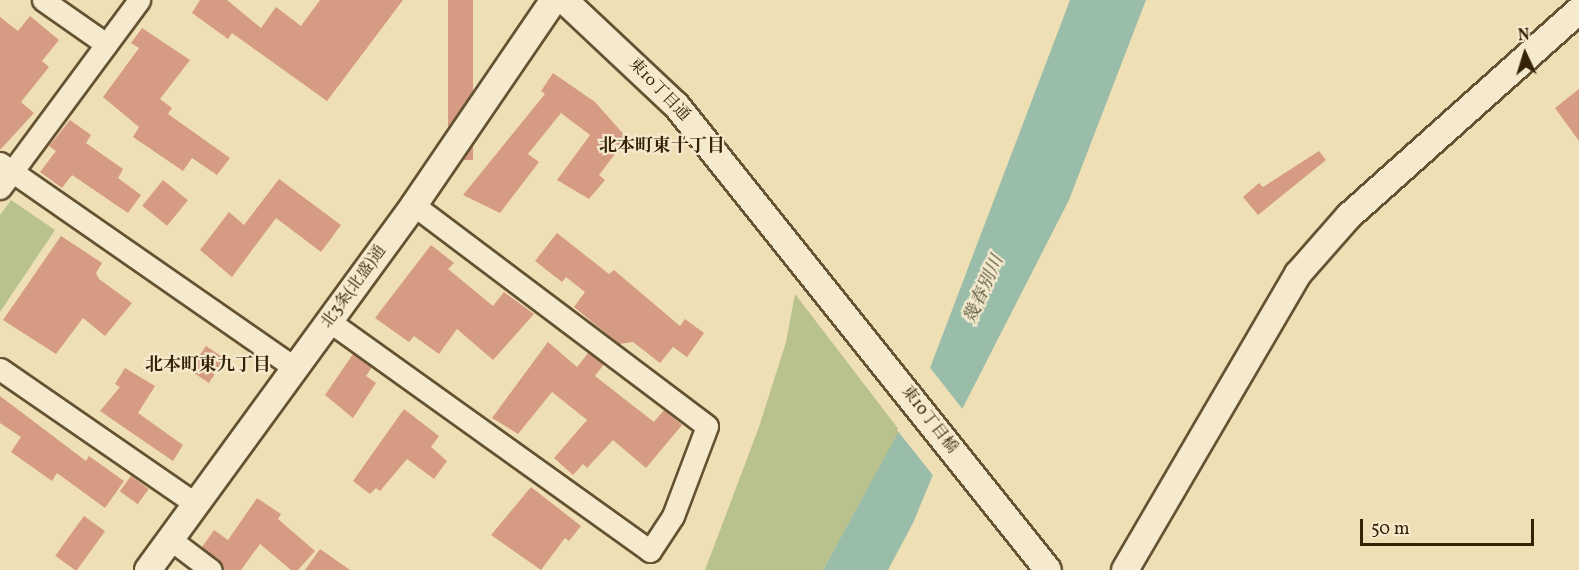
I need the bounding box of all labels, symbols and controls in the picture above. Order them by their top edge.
north arrow [1495,24,1555,84]
text: N [1517,25,1530,47]
street label: 東10丁目通 [624,55,694,125]
district label: 北本町東十丁目 [599,136,725,158]
street label: 北3条(北盛)通 [318,242,390,332]
water label: 幾春別川 [960,253,1010,327]
district label: 北本町東九丁目 [145,355,271,377]
street label: 東10丁目橋 [897,383,961,457]
scale bar [1363,507,1537,545]
text: 50 m [1371,517,1410,542]

